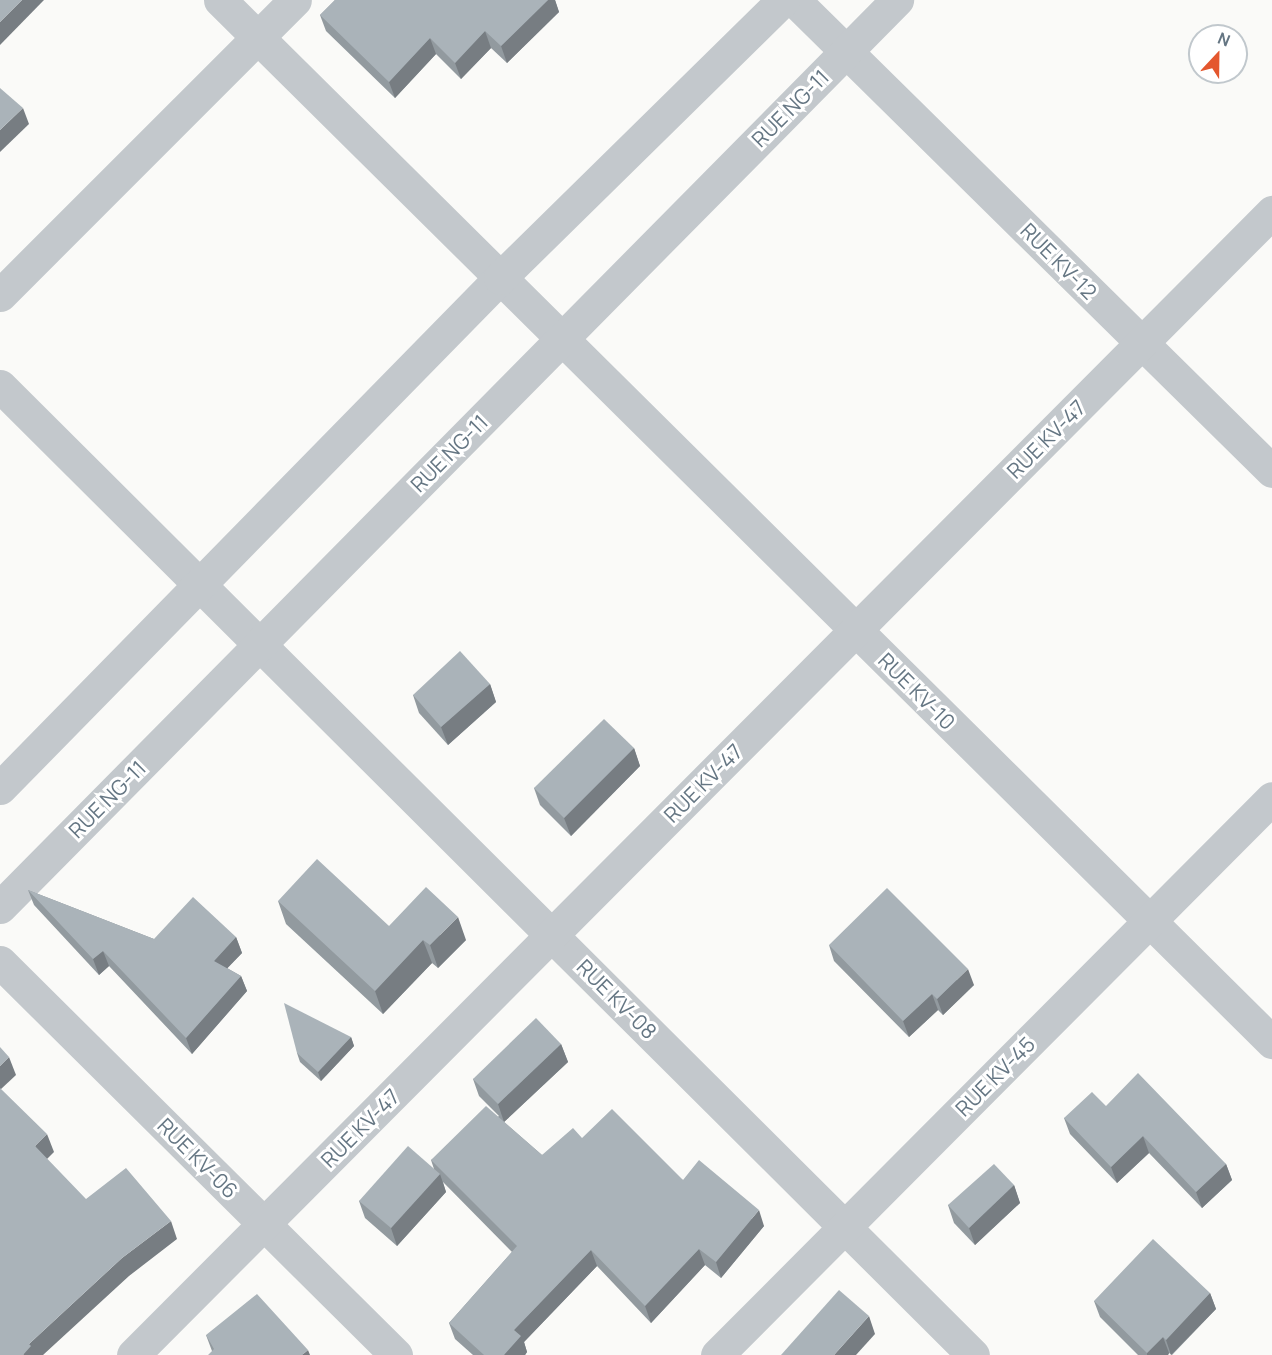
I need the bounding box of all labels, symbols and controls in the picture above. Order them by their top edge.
north arrow [1188,24,1248,84]
text: N [1215,27,1233,52]
street label: RUE NG-11 [746,64,834,152]
street label: RUE KV-12 [1016,218,1102,304]
street label: RUE KV-47 [1002,395,1090,483]
street label: RUE NG-11 [405,409,493,497]
street label: RUE KV-10 [873,647,961,735]
street label: RUE KV-47 [659,739,747,827]
street label: RUE NG-11 [63,755,151,843]
street label: RUE KV-08 [572,954,662,1044]
street label: RUE KV-45 [950,1031,1040,1121]
street label: RUE KV-47 [316,1084,404,1172]
street label: RUE KV-06 [153,1113,243,1203]

